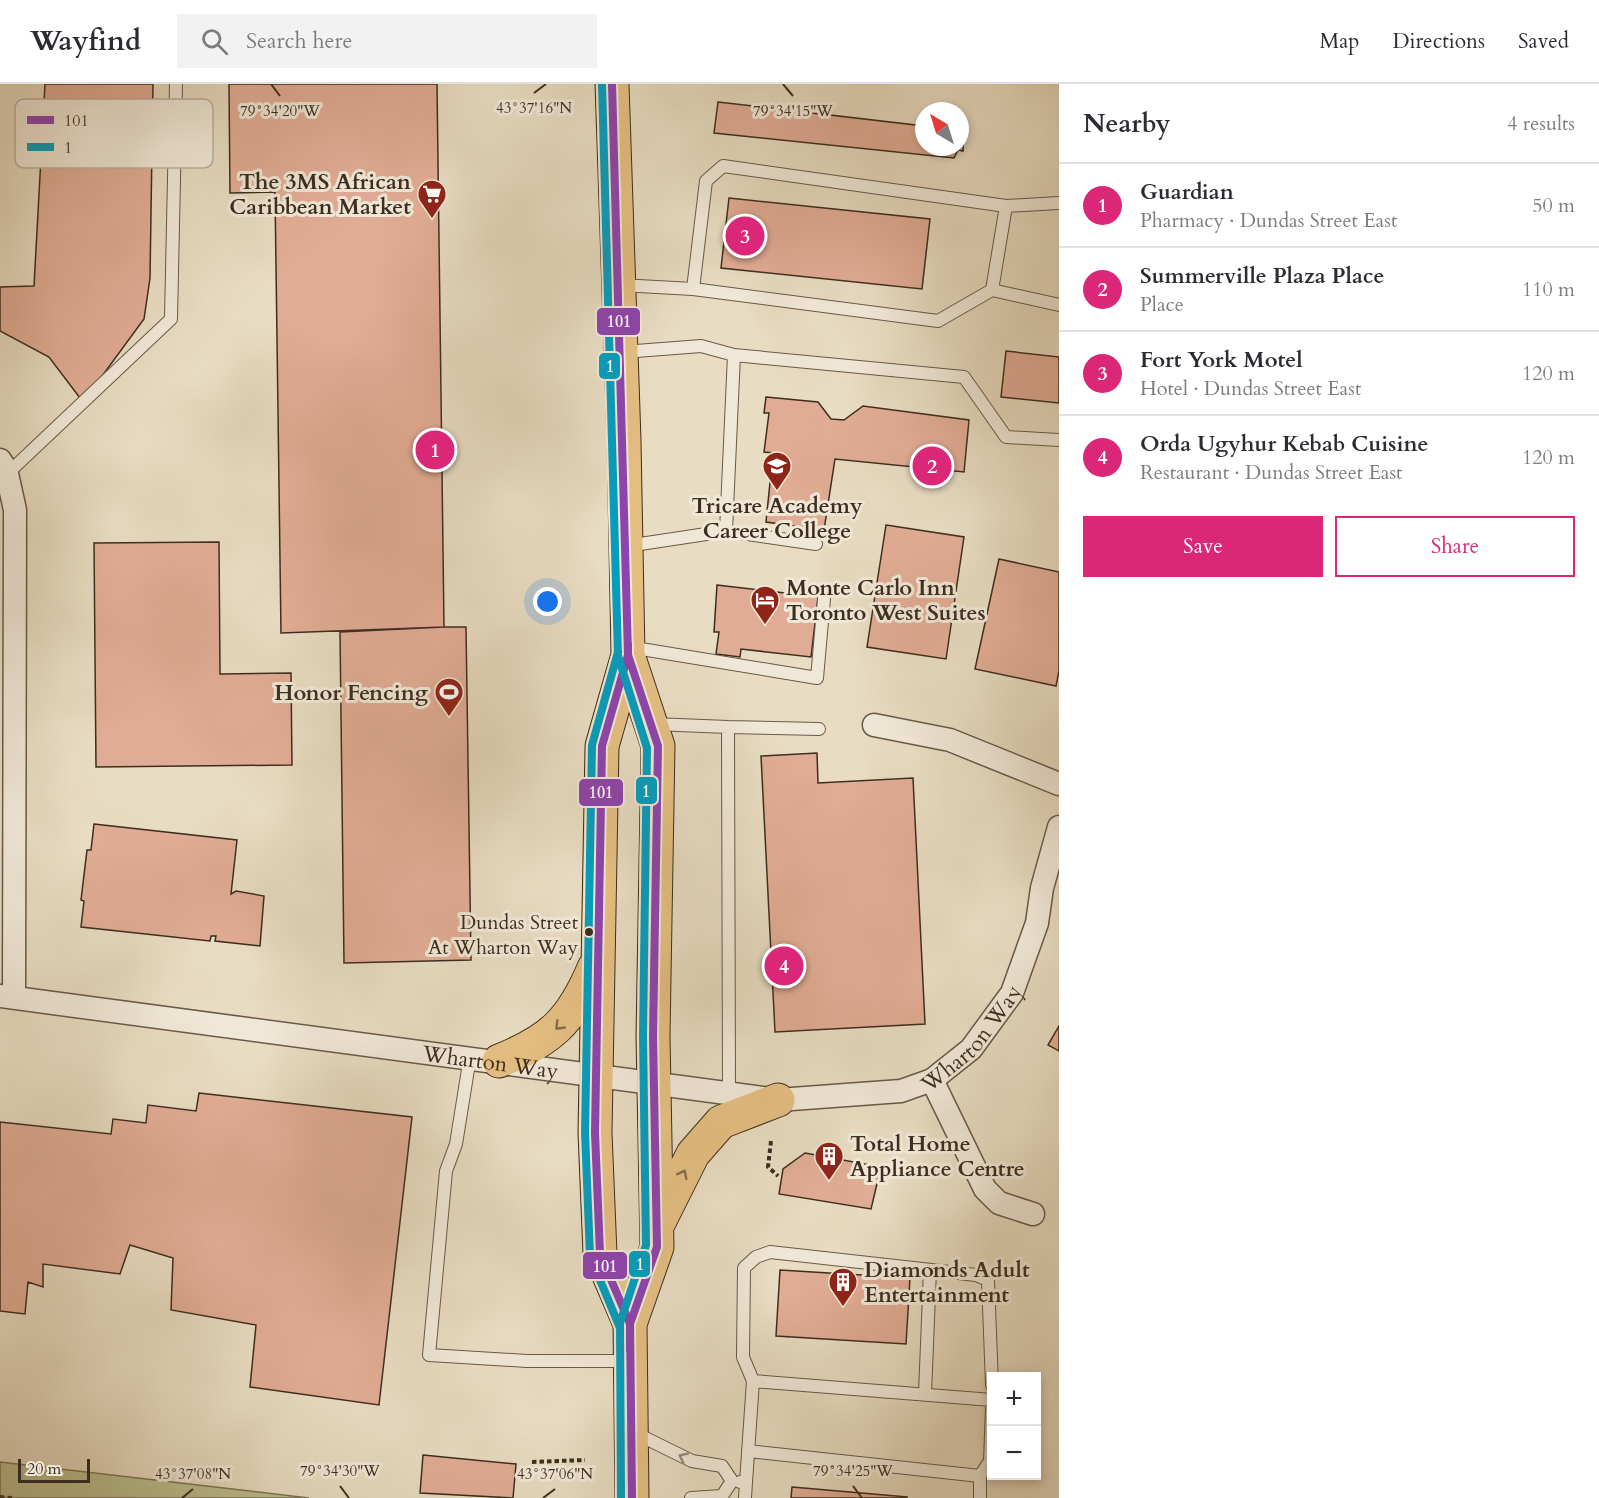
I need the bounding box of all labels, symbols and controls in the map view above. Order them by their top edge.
search box [177,14,597,68]
text: Wayfind [30,22,141,60]
icon: search [198,25,231,58]
text: Search here [246,26,353,56]
text: Map [1319,27,1359,56]
text: Directions [1392,27,1485,56]
text: Saved [1518,27,1569,56]
text: 43°37'16"N [496,98,572,118]
legend [15,99,213,168]
text: 79°34'20"W [240,101,320,121]
text: 79°34'15"W [753,101,833,121]
north arrow [915,102,969,156]
text: Nearby [1083,106,1171,141]
text: 101 [64,110,89,132]
text: 4 results [1507,110,1575,137]
text: 1 [64,137,72,159]
place label: The 3MS African Caribbean Market [229,167,411,222]
text: Guardian [1140,177,1234,207]
supermarket icon: The 3MS African Caribbean Market [416,178,448,220]
text: 1 [1097,192,1108,219]
text: 50 m [1532,192,1575,219]
text: Pharmacy · Dundas Street East [1140,207,1397,234]
pin: 3 [726,214,764,258]
text: Summerville Plaza Place [1140,261,1384,291]
text: 2 [1097,276,1108,303]
text: 110 m [1522,276,1575,303]
text: Place [1140,291,1184,318]
line badge: 101 [596,307,641,336]
text: 101 [607,311,631,333]
text: Fort York Motel [1140,345,1303,375]
line badge: 1 [598,352,621,380]
text: 1 [606,356,614,378]
text: 3 [1097,360,1108,387]
text: 120 m [1522,360,1575,387]
text: Hotel · Dundas Street East [1140,375,1361,402]
pin: 1 [416,428,454,472]
text: Orda Ugyhur Kebab Cuisine [1140,429,1429,459]
pin: 2 [912,444,952,488]
text: 4 [1097,444,1108,471]
text: 120 m [1522,444,1575,471]
school or university icon: Tricare Academy Career College [761,450,793,492]
text: Restaurant · Dundas Street East [1140,459,1402,486]
place label: Tricare Academy Career College [692,491,863,546]
button: Save [1083,516,1323,577]
button: Share [1335,516,1575,577]
place label: Monte Carlo Inn Toronto West Suites [786,573,986,628]
hotel icon: Monte Carlo Inn Toronto West Suites [749,584,781,626]
your location [533,587,562,616]
sports icon: Honor Fencing [433,676,465,718]
place label: Honor Fencing [274,678,429,708]
line badge: 1 [635,776,658,805]
line badge: 101 [578,778,624,807]
text: 1 [642,781,650,803]
text: 101 [589,782,613,804]
place label: Dundas Street At Wharton Way [428,909,579,961]
marker: Dundas Street At Wharton Way [583,926,595,938]
pin: 4 [764,944,804,988]
street label: Wharton Way [914,981,1030,1100]
one-way arrow [555,1018,566,1029]
street label: Wharton Way [420,1039,561,1087]
place label: Total Home Appliance Centre [850,1129,1025,1184]
building icon: Total Home Appliance Centre [813,1140,845,1182]
one-way arrow [676,1170,687,1181]
line badge: 1 [628,1250,651,1278]
line badge: 101 [582,1251,628,1280]
text: 1 [636,1254,644,1276]
place label: Diamonds Adult Entertainment [864,1255,1030,1310]
text: 101 [593,1256,617,1278]
building icon: Diamonds Adult Entertainment [827,1266,859,1308]
map controls [987,1372,1041,1480]
button: + [987,1372,1041,1426]
button: − [987,1426,1041,1480]
one-way arrow [679,1453,690,1464]
scale bar [18,1456,90,1484]
text: 20 m [27,1458,61,1480]
text: 79°34'30"W [300,1461,380,1481]
text: 79°34'25"W [813,1461,893,1481]
text: 43°37'08"N [155,1464,231,1484]
text: 43°37'06"N [517,1464,593,1484]

